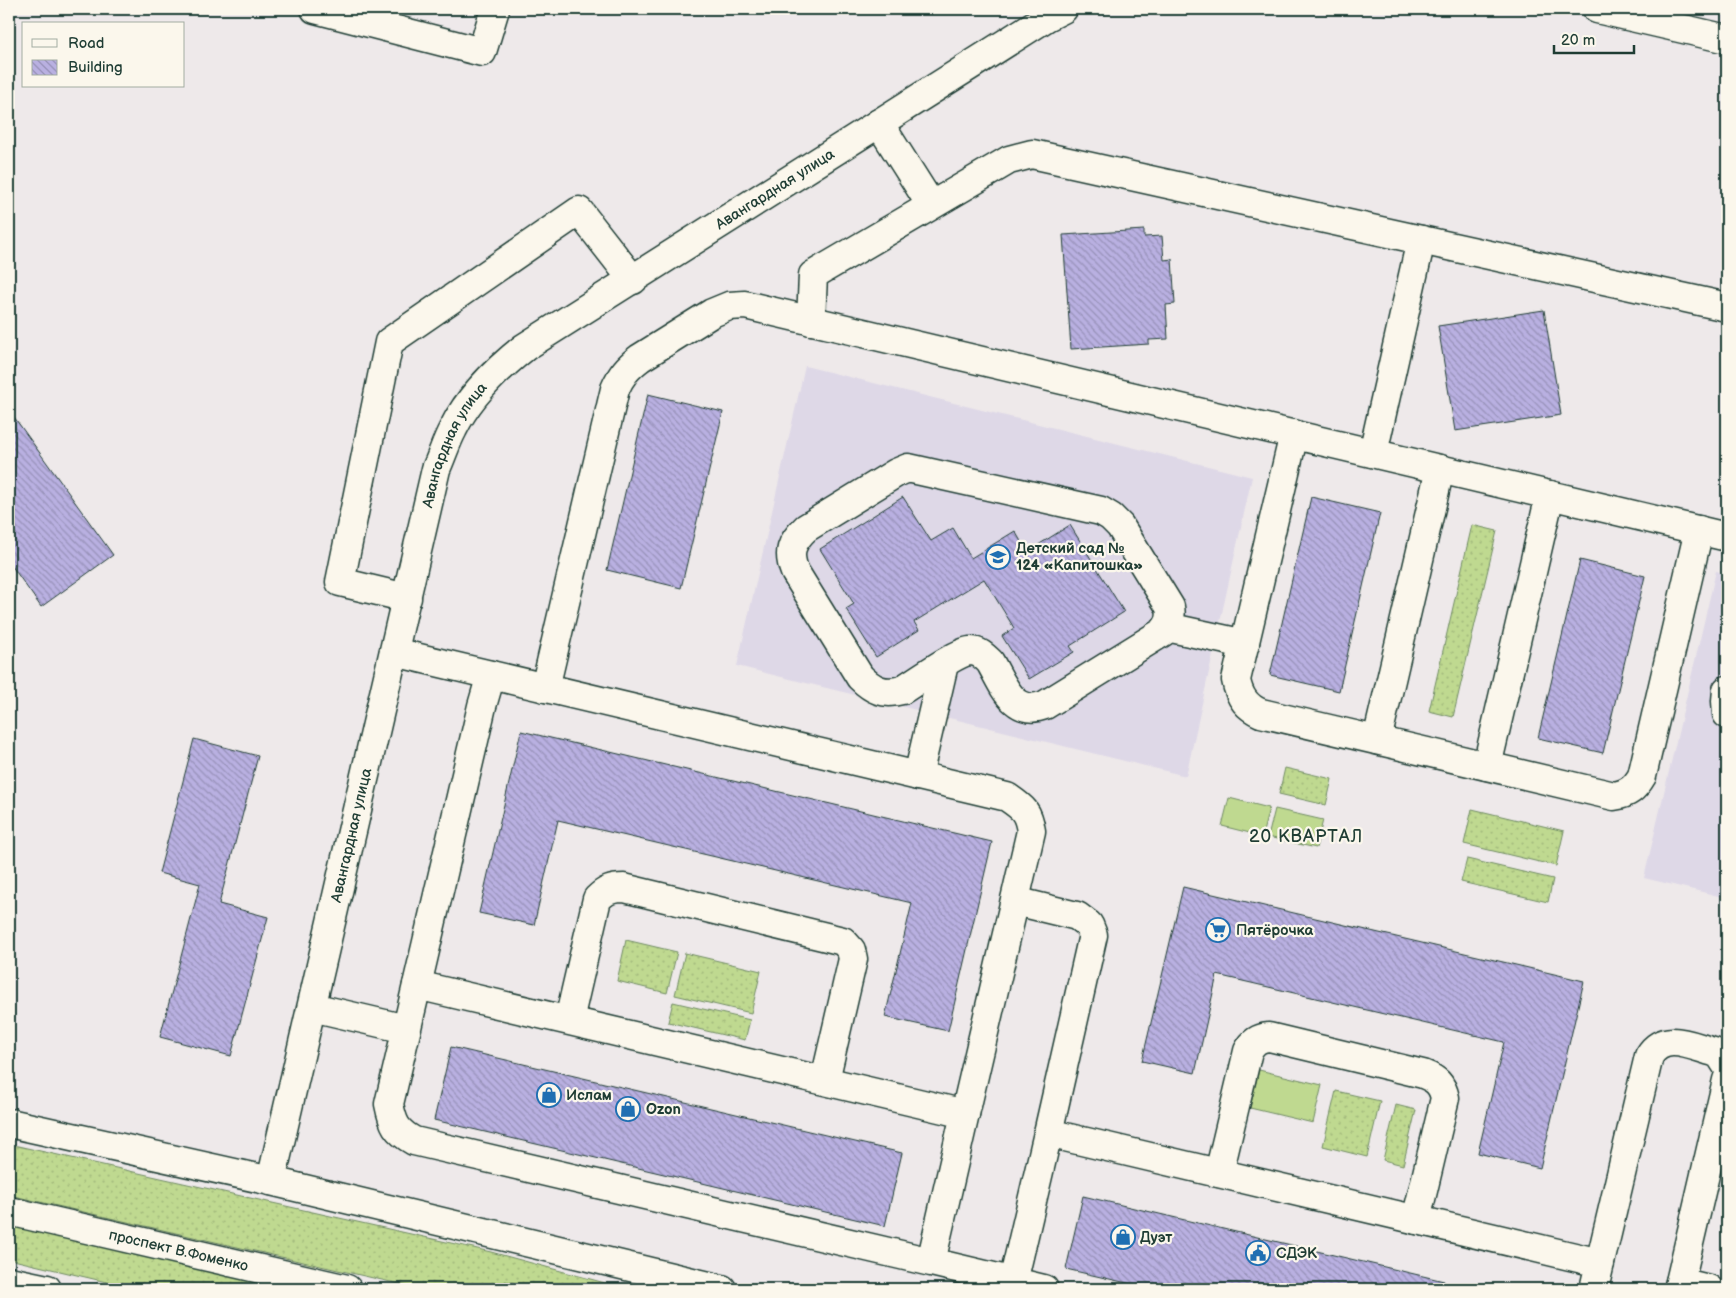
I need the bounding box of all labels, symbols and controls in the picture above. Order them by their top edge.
legend [22,22,185,88]
scale bar [1554,22,1634,54]
text: 20 m [1561,31,1595,50]
text: Road [68,34,104,53]
text: Building [68,58,123,77]
street label: Авангардная улица [711,145,838,235]
street label: Авангардная улица [418,379,491,511]
place label: Детский сад № 124 «Капитошка» [1016,539,1143,575]
school or university icon: Детский сад № 124 «Капитошка» [985,544,1011,570]
street label: Авангардная улица [327,766,376,905]
district label: 20 КВАРТАЛ [1249,826,1363,847]
supermarket icon: Пятёрочка [1205,917,1231,943]
place label: Пятёрочка [1236,921,1314,940]
shop icon: Ислам [536,1082,562,1108]
place label: Ислам [566,1086,612,1105]
shop icon: Ozon [615,1096,641,1122]
place label: Ozon [646,1100,681,1119]
shop icon: Дуэт [1110,1224,1136,1250]
street label: проспект В.Фоменко [107,1225,250,1276]
place label: Дуэт [1140,1228,1173,1247]
public building icon: СДЭК [1245,1240,1271,1266]
place label: СДЭК [1276,1244,1318,1263]

